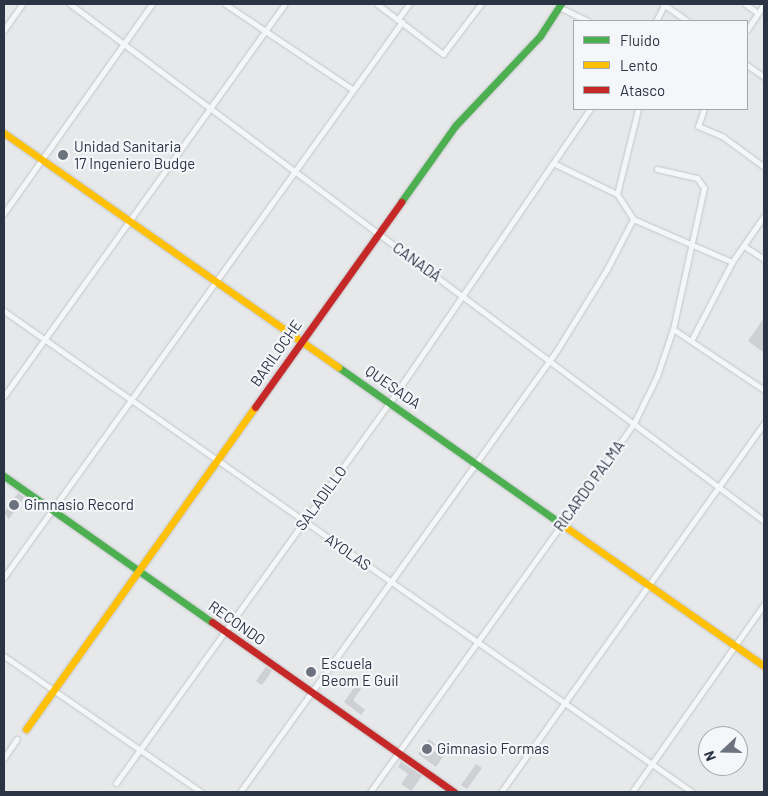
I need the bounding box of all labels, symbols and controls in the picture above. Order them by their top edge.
legend [573,20,748,110]
text: Fluido [620,31,660,49]
text: Lento [620,56,658,74]
text: Atasco [620,81,665,99]
place label: Unidad Sanitaria 17 Ingeniero Budge [74,137,195,172]
marker: Unidad Sanitaria 17 Ingeniero Budge [56,148,70,162]
street label: CANADÁ [389,238,445,286]
street label: BARILOCHE [247,316,305,390]
street label: QUESADA [362,361,424,413]
street label: RICARDO PALMA [550,437,628,535]
street label: SALADILLO [292,462,350,534]
place label: Gimnasio Record [24,496,134,514]
marker: Gimnasio Record [8,499,20,511]
street label: AYOLAS [322,530,374,574]
street label: RECONDO [205,597,269,649]
place label: Escuela Beom E Guil [321,654,399,689]
marker: Escuela Beom E Guil [305,666,317,678]
north arrow [698,726,748,776]
place label: Gimnasio Formas [437,740,549,758]
marker: Gimnasio Formas [421,743,433,755]
text: N [700,749,719,764]

